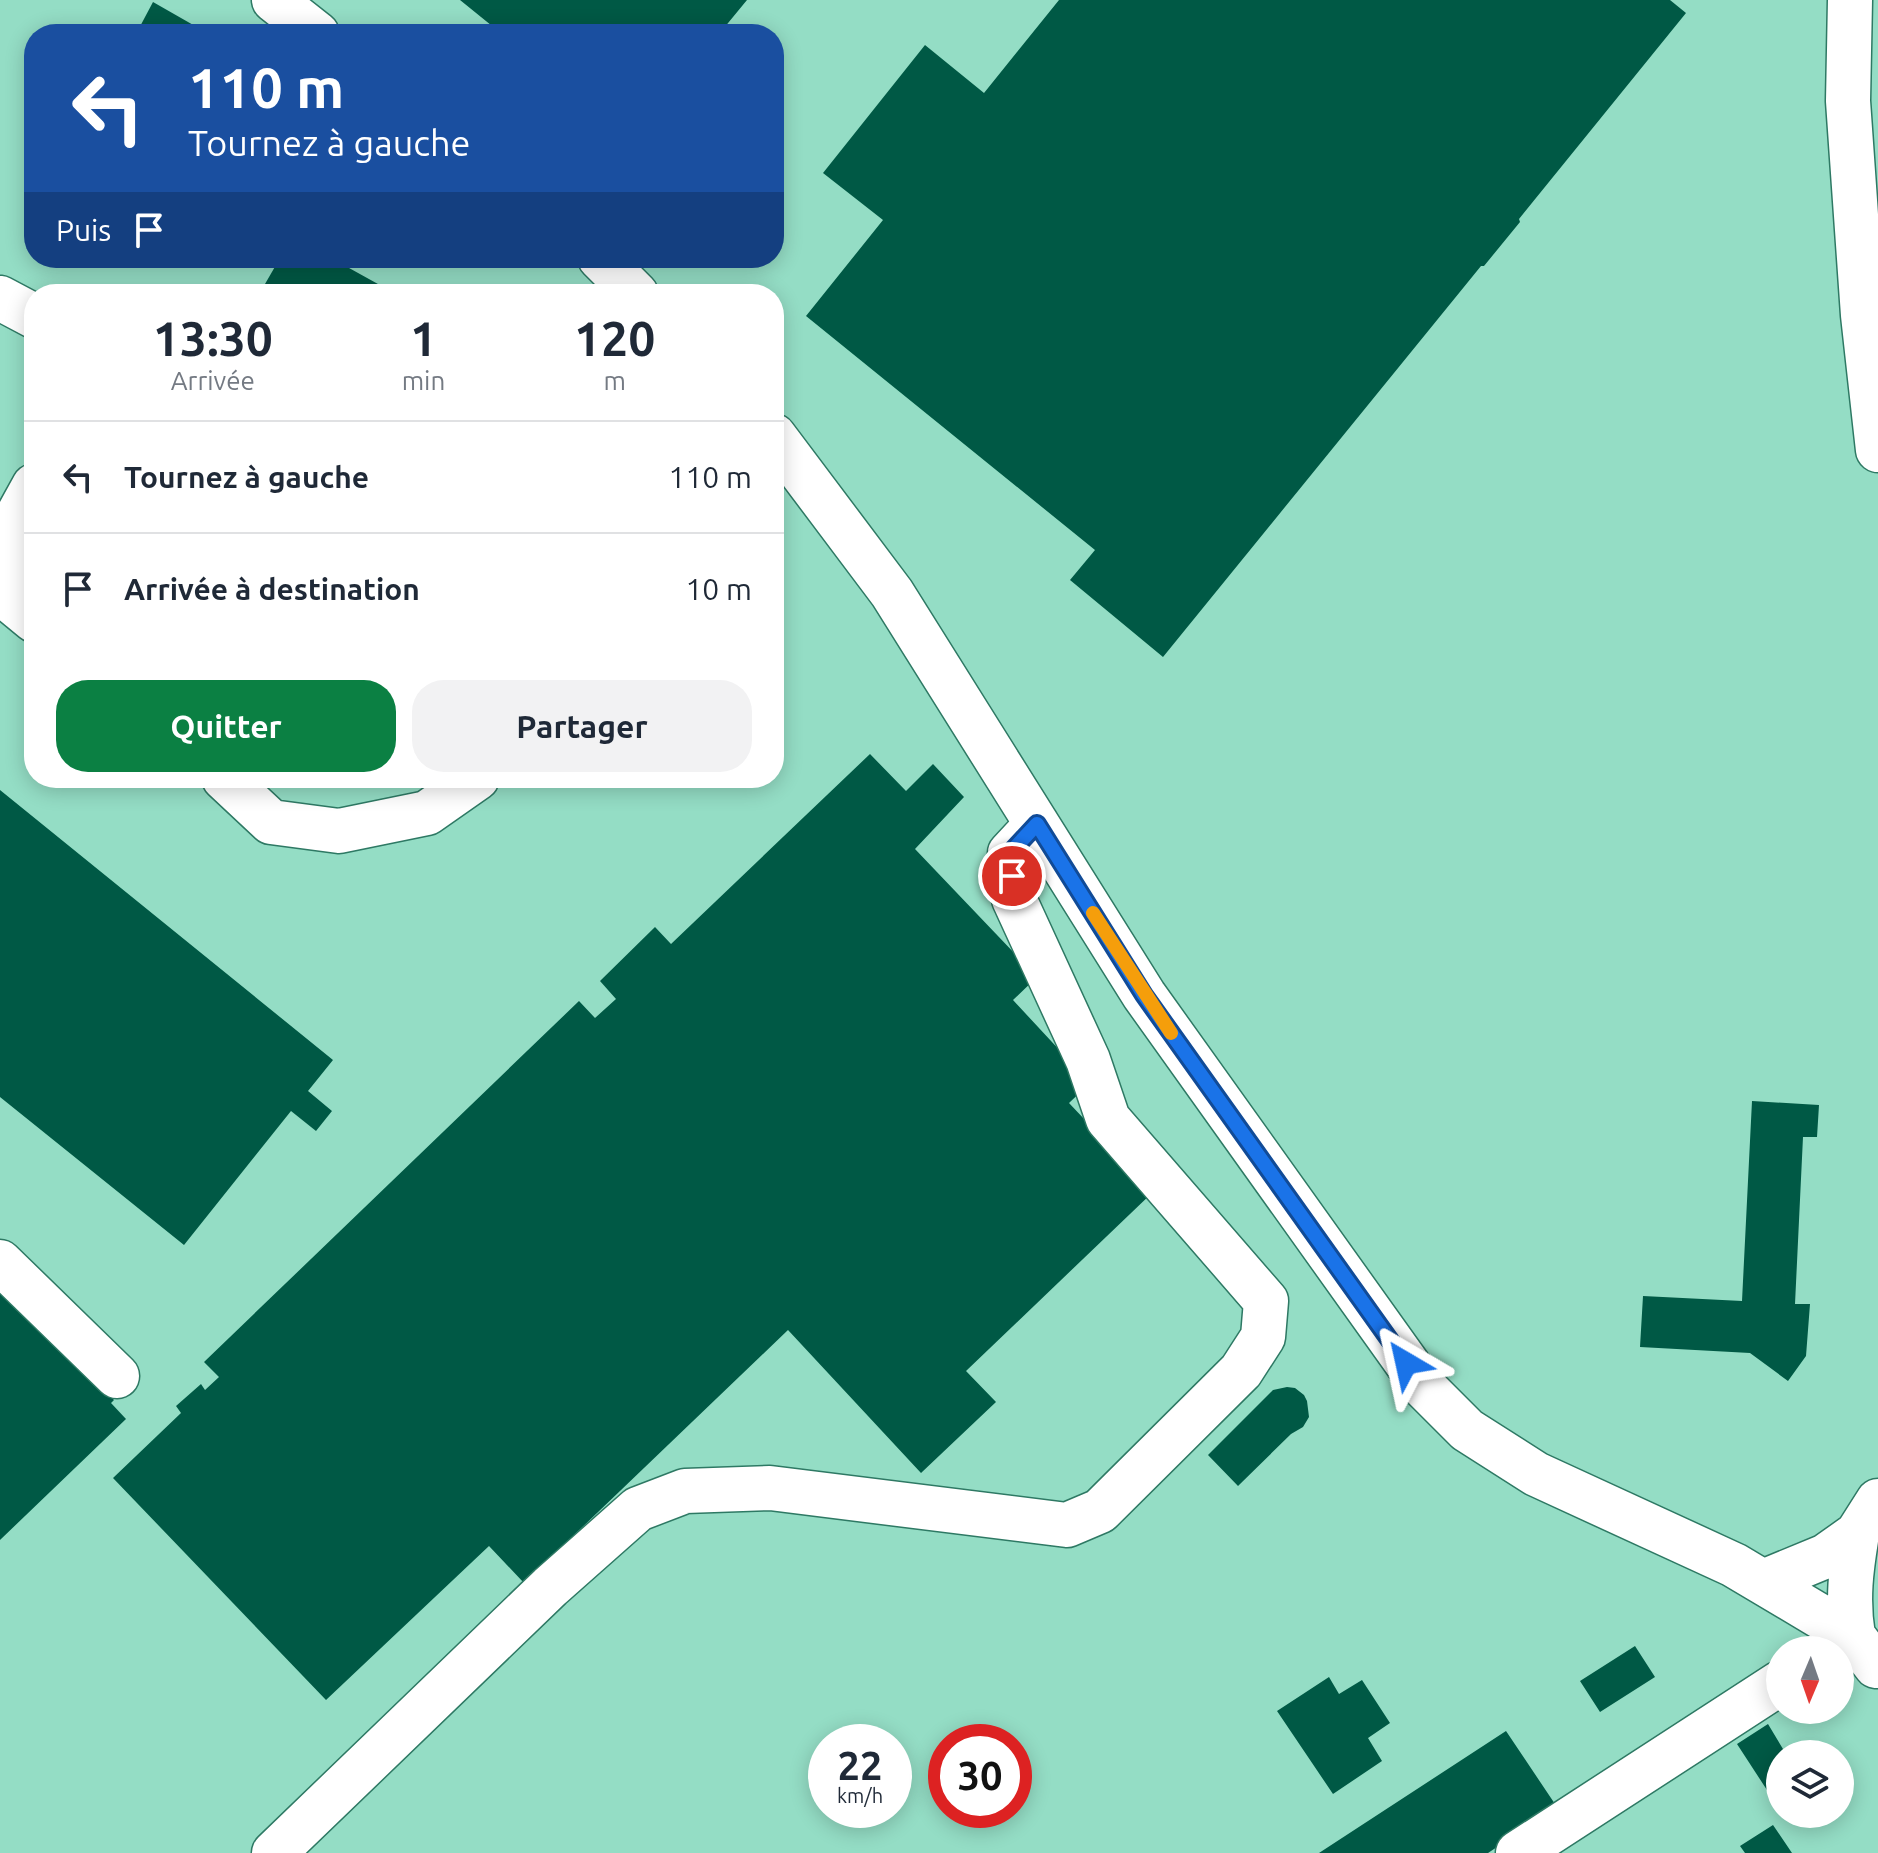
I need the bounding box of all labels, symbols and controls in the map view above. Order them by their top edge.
icon: left [56,56,160,160]
text: 110 m [188,56,344,119]
text: Tournez à gauche [188,122,470,163]
icon: arrive [127,208,171,252]
text: Puis [56,213,111,247]
text: 13:30 [153,311,273,365]
text: 1 [410,311,437,365]
text: 120 [574,311,655,365]
text: Arrivée [171,366,255,395]
text: min [402,366,445,395]
text: m [603,366,626,395]
icon: left [56,455,100,499]
text: Tournez à gauche [124,460,369,494]
text: 110 m [668,460,752,494]
icon: arrive [56,567,100,611]
text: Arrivée à destination [124,572,420,606]
text: 10 m [685,572,752,606]
button: Quitter [56,680,396,772]
button: Partager [412,680,752,772]
pin [978,842,1046,910]
icon: arrive [990,854,1034,898]
position arrow [1364,1321,1448,1405]
north arrow [1766,1636,1854,1724]
map controls [1766,1636,1854,1828]
speed limit sign: 30 [928,1724,1032,1828]
button: layers [1766,1740,1854,1828]
text: 22 [837,1743,883,1788]
text: km/h [837,1784,883,1807]

